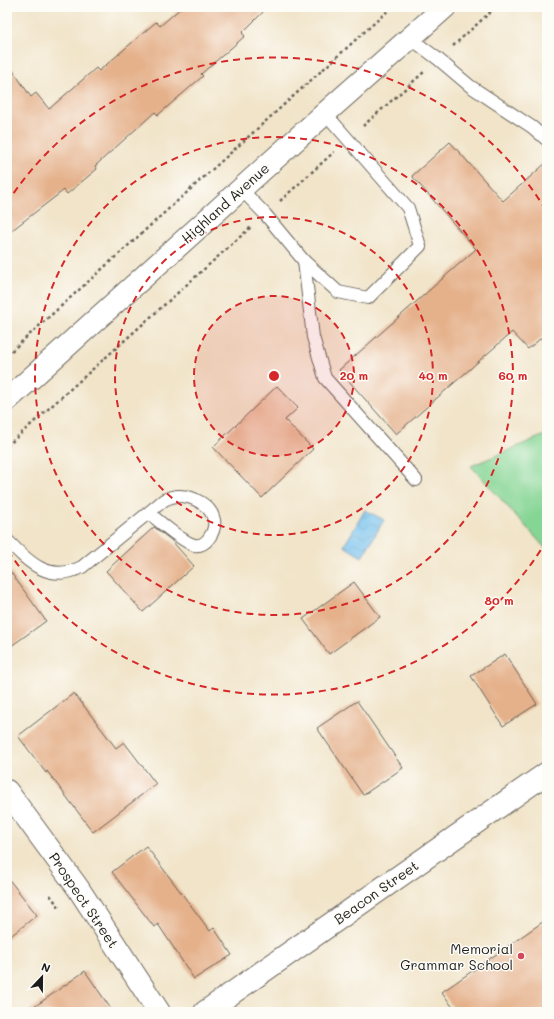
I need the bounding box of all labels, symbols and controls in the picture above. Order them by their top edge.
street label: Highland Avenue [177,158,273,248]
text: 20 m [340,367,368,383]
text: 40 m [418,367,448,383]
text: 60 m [499,367,527,383]
centre of rings [267,369,281,383]
text: 80 m [484,592,514,608]
street label: Prospect Street [45,848,123,952]
street label: Beacon Street [330,856,422,928]
place label: Memorial Grammar School [400,939,513,974]
marker: Memorial Grammar School [516,951,526,961]
north arrow [22,957,62,997]
text: N [39,959,53,976]

